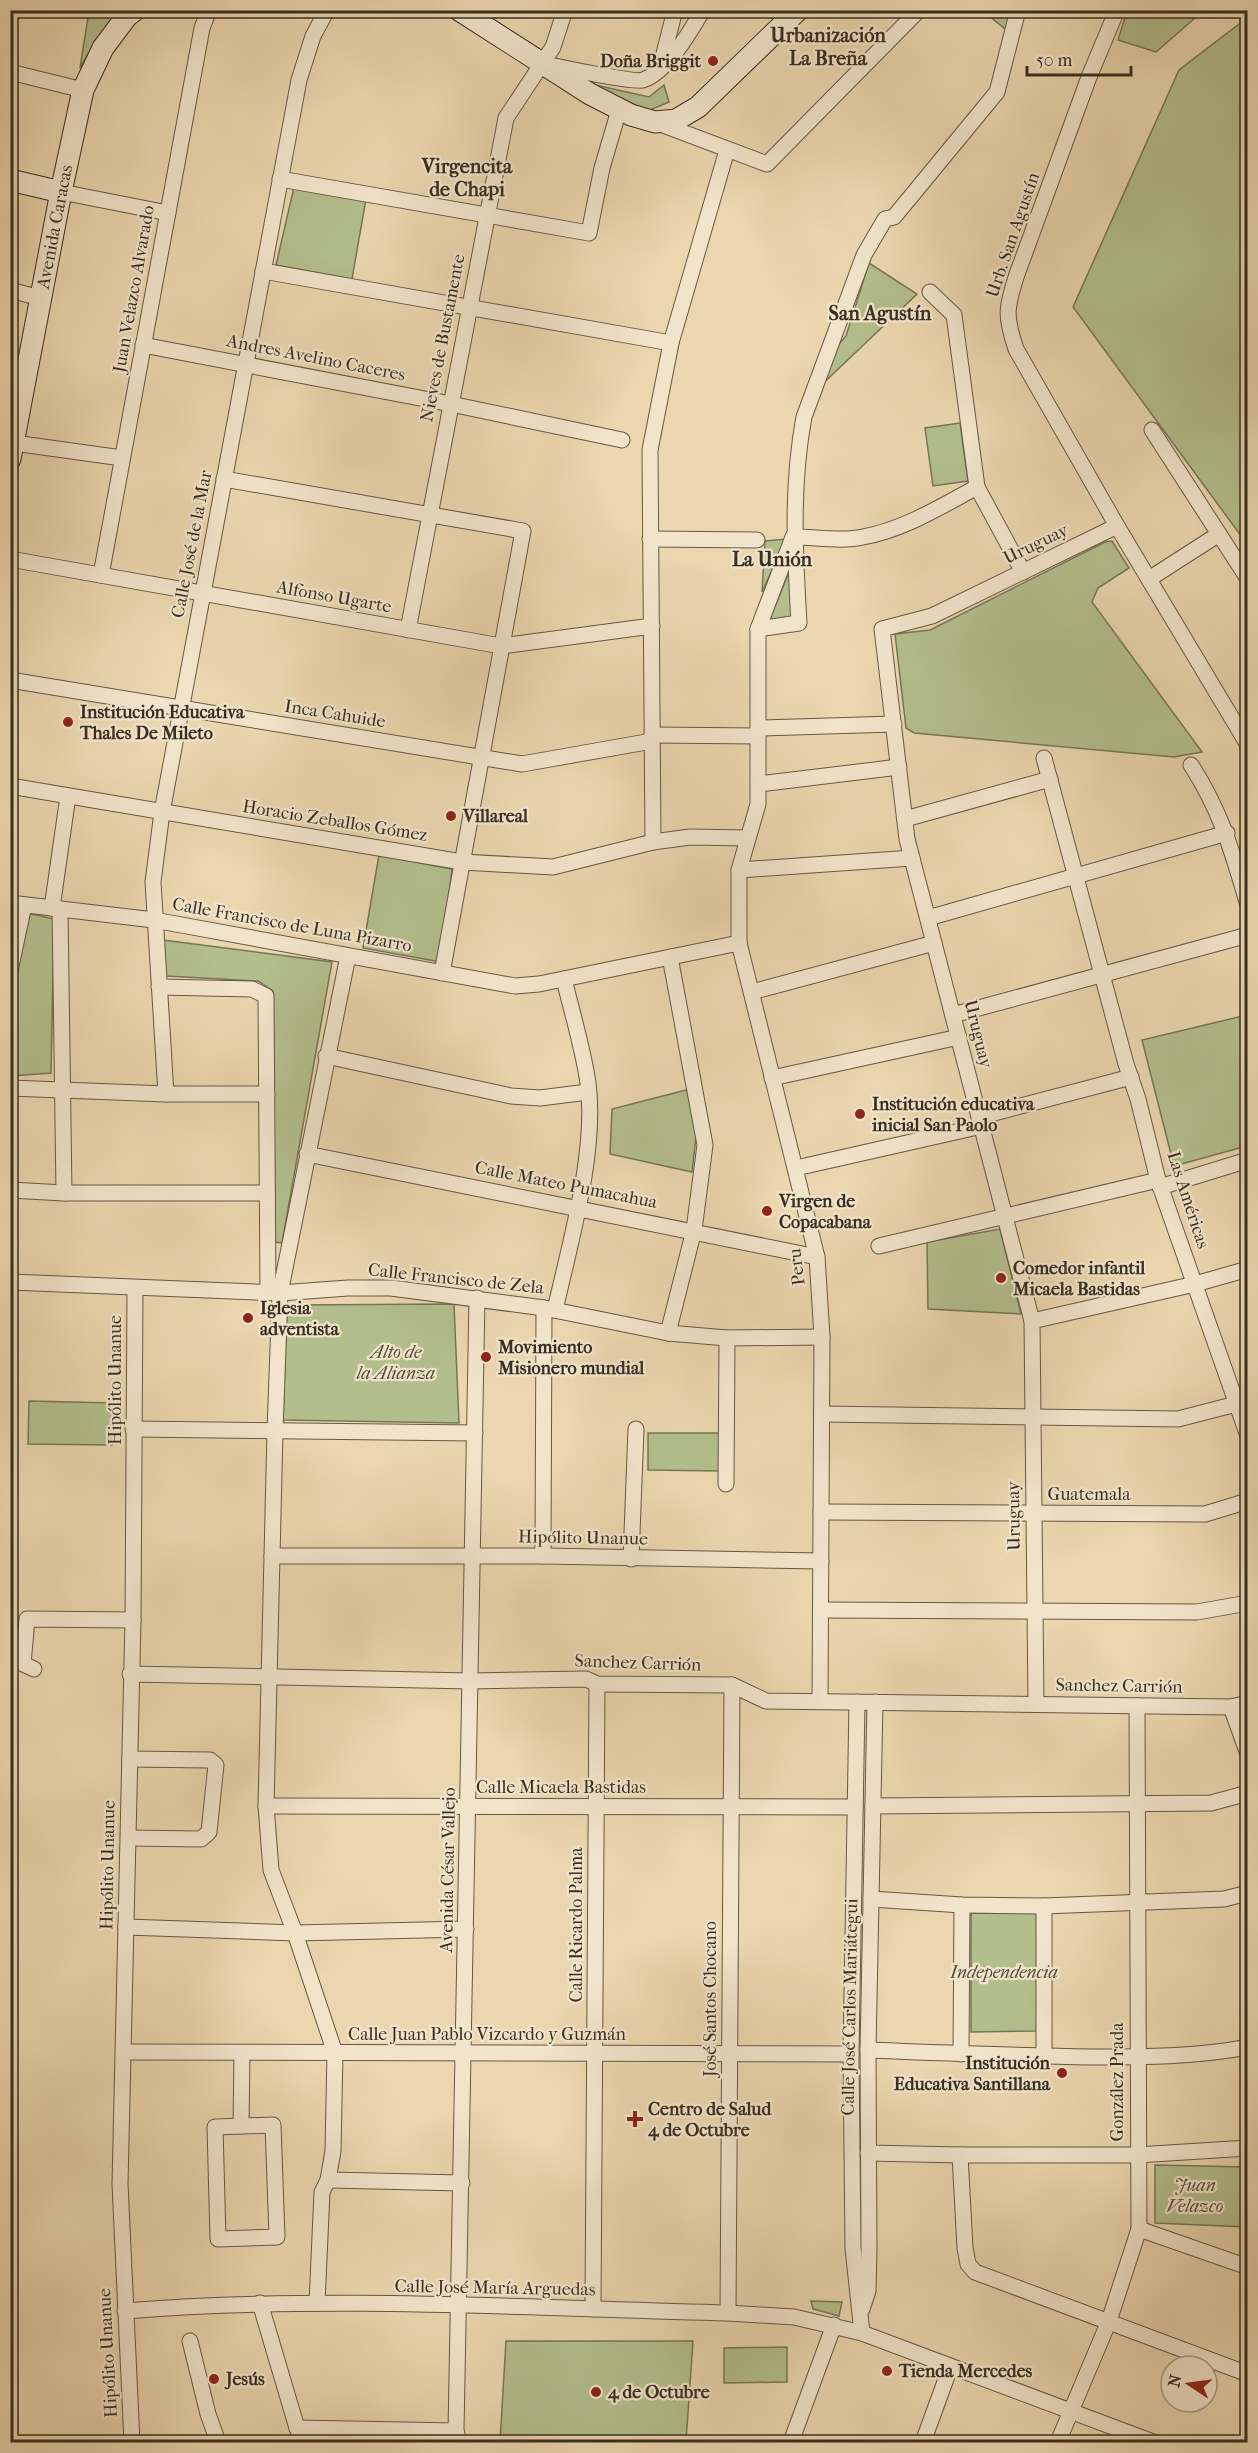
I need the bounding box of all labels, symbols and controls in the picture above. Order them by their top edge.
district label: Urbanización La Breña [769,24,886,70]
scale bar [1027,39,1130,77]
text: 50 m [1036,50,1073,71]
place label: Doña Briggit [600,51,702,72]
marker: Doña Briggit [706,54,720,68]
district label: Virgencita de Chapi [421,155,513,201]
street label: Avenida Caracas [33,163,77,292]
street label: Urb. San Agustín [982,169,1044,300]
street label: Juan Velazco Alvarado [109,204,159,376]
street label: Nieves de Bustamente [416,252,470,424]
district label: San Agustín [829,302,932,325]
street label: Andres Avelino Caceres [224,330,407,386]
street label: Calle José de la Mar [167,468,217,620]
street label: Uruguay [1000,519,1073,569]
district label: La Unión [732,548,812,571]
street label: Alfonso Ugarte [274,576,393,617]
street label: Inca Cahuide [283,696,387,732]
place label: Institución Educativa Thales De Mileto [79,702,245,744]
marker: Institución Educativa Thales De Mileto [61,715,75,729]
street label: Horacio Zeballos Gómez [241,796,429,846]
place label: Villareal [462,806,529,827]
marker: Villareal [444,809,458,823]
street label: Calle Francisco de Luna Pizarro [171,894,413,956]
street label: Uruguay [959,998,997,1072]
place label: Institución educativa inicial San Paolo [871,1094,1035,1136]
marker: Institución educativa inicial San Paolo [853,1107,867,1121]
street label: Las Américas [1162,1149,1214,1252]
street label: Calle Mateo Pumacahua [473,1157,660,1213]
place label: Virgen de Copacabana [778,1191,872,1233]
marker: Virgen de Copacabana [760,1204,774,1218]
street label: Peru [784,1247,810,1287]
place label: Comedor infantil Micaela Bastidas [1012,1258,1146,1300]
street label: Calle Francisco de Zela [367,1259,546,1299]
marker: Comedor infantil Micaela Bastidas [994,1271,1008,1285]
place label: Iglesia adventista [260,1298,340,1340]
marker: Iglesia adventista [241,1311,255,1325]
street label: Hipólito Unanue [105,1315,126,1445]
place label: Movimiento Misionero mundial [497,1337,645,1379]
park label: Alto de la Alianza [356,1342,435,1384]
marker: Movimiento Misionero mundial [479,1350,493,1364]
street label: Uruguay [1003,1480,1025,1551]
street label: Guatemala [1047,1484,1131,1505]
street label: Hipólito Unanue [518,1526,648,1550]
street label: Sanchez Carrión [574,1650,702,1676]
street label: Sanchez Carrión [1055,1674,1183,1698]
street label: Calle Micaela Bastidas [476,1777,646,1798]
street label: Avenida César Vallejo [436,1787,460,1954]
street label: Hipólito Unanue [96,1800,120,1930]
street label: Calle Ricardo Palma [566,1847,587,2003]
street label: Calle José Carlos Mariátegui [838,1898,862,2116]
street label: José Santos Chocano [700,1921,721,2079]
park label: Independencia [949,1962,1058,1983]
street label: González Prada [1107,2022,1128,2142]
street label: Calle Juan Pablo Vizcardo y Guzmán [348,2024,627,2045]
place label: Institución Educativa Santillana [894,2053,1051,2095]
marker: Institución Educativa Santillana [1055,2066,1069,2080]
place label: Centro de Salud 4 de Octubre [647,2099,772,2141]
marker: Centro de Salud 4 de Octubre [626,2110,644,2128]
park label: Juan Velazco [1167,2175,1223,2217]
street label: Calle José María Arguedas [394,2276,596,2300]
street label: Hipólito Unanue [94,2287,122,2418]
north arrow [1159,2354,1219,2414]
place label: Tienda Mercedes [898,2361,1033,2382]
marker: Tienda Mercedes [880,2364,894,2378]
place label: Jesús [224,2369,265,2390]
marker: Jesús [207,2372,221,2386]
text: N [1164,2372,1186,2389]
place label: 4 de Octubre [607,2382,710,2403]
marker: 4 de Octubre [589,2385,603,2399]

